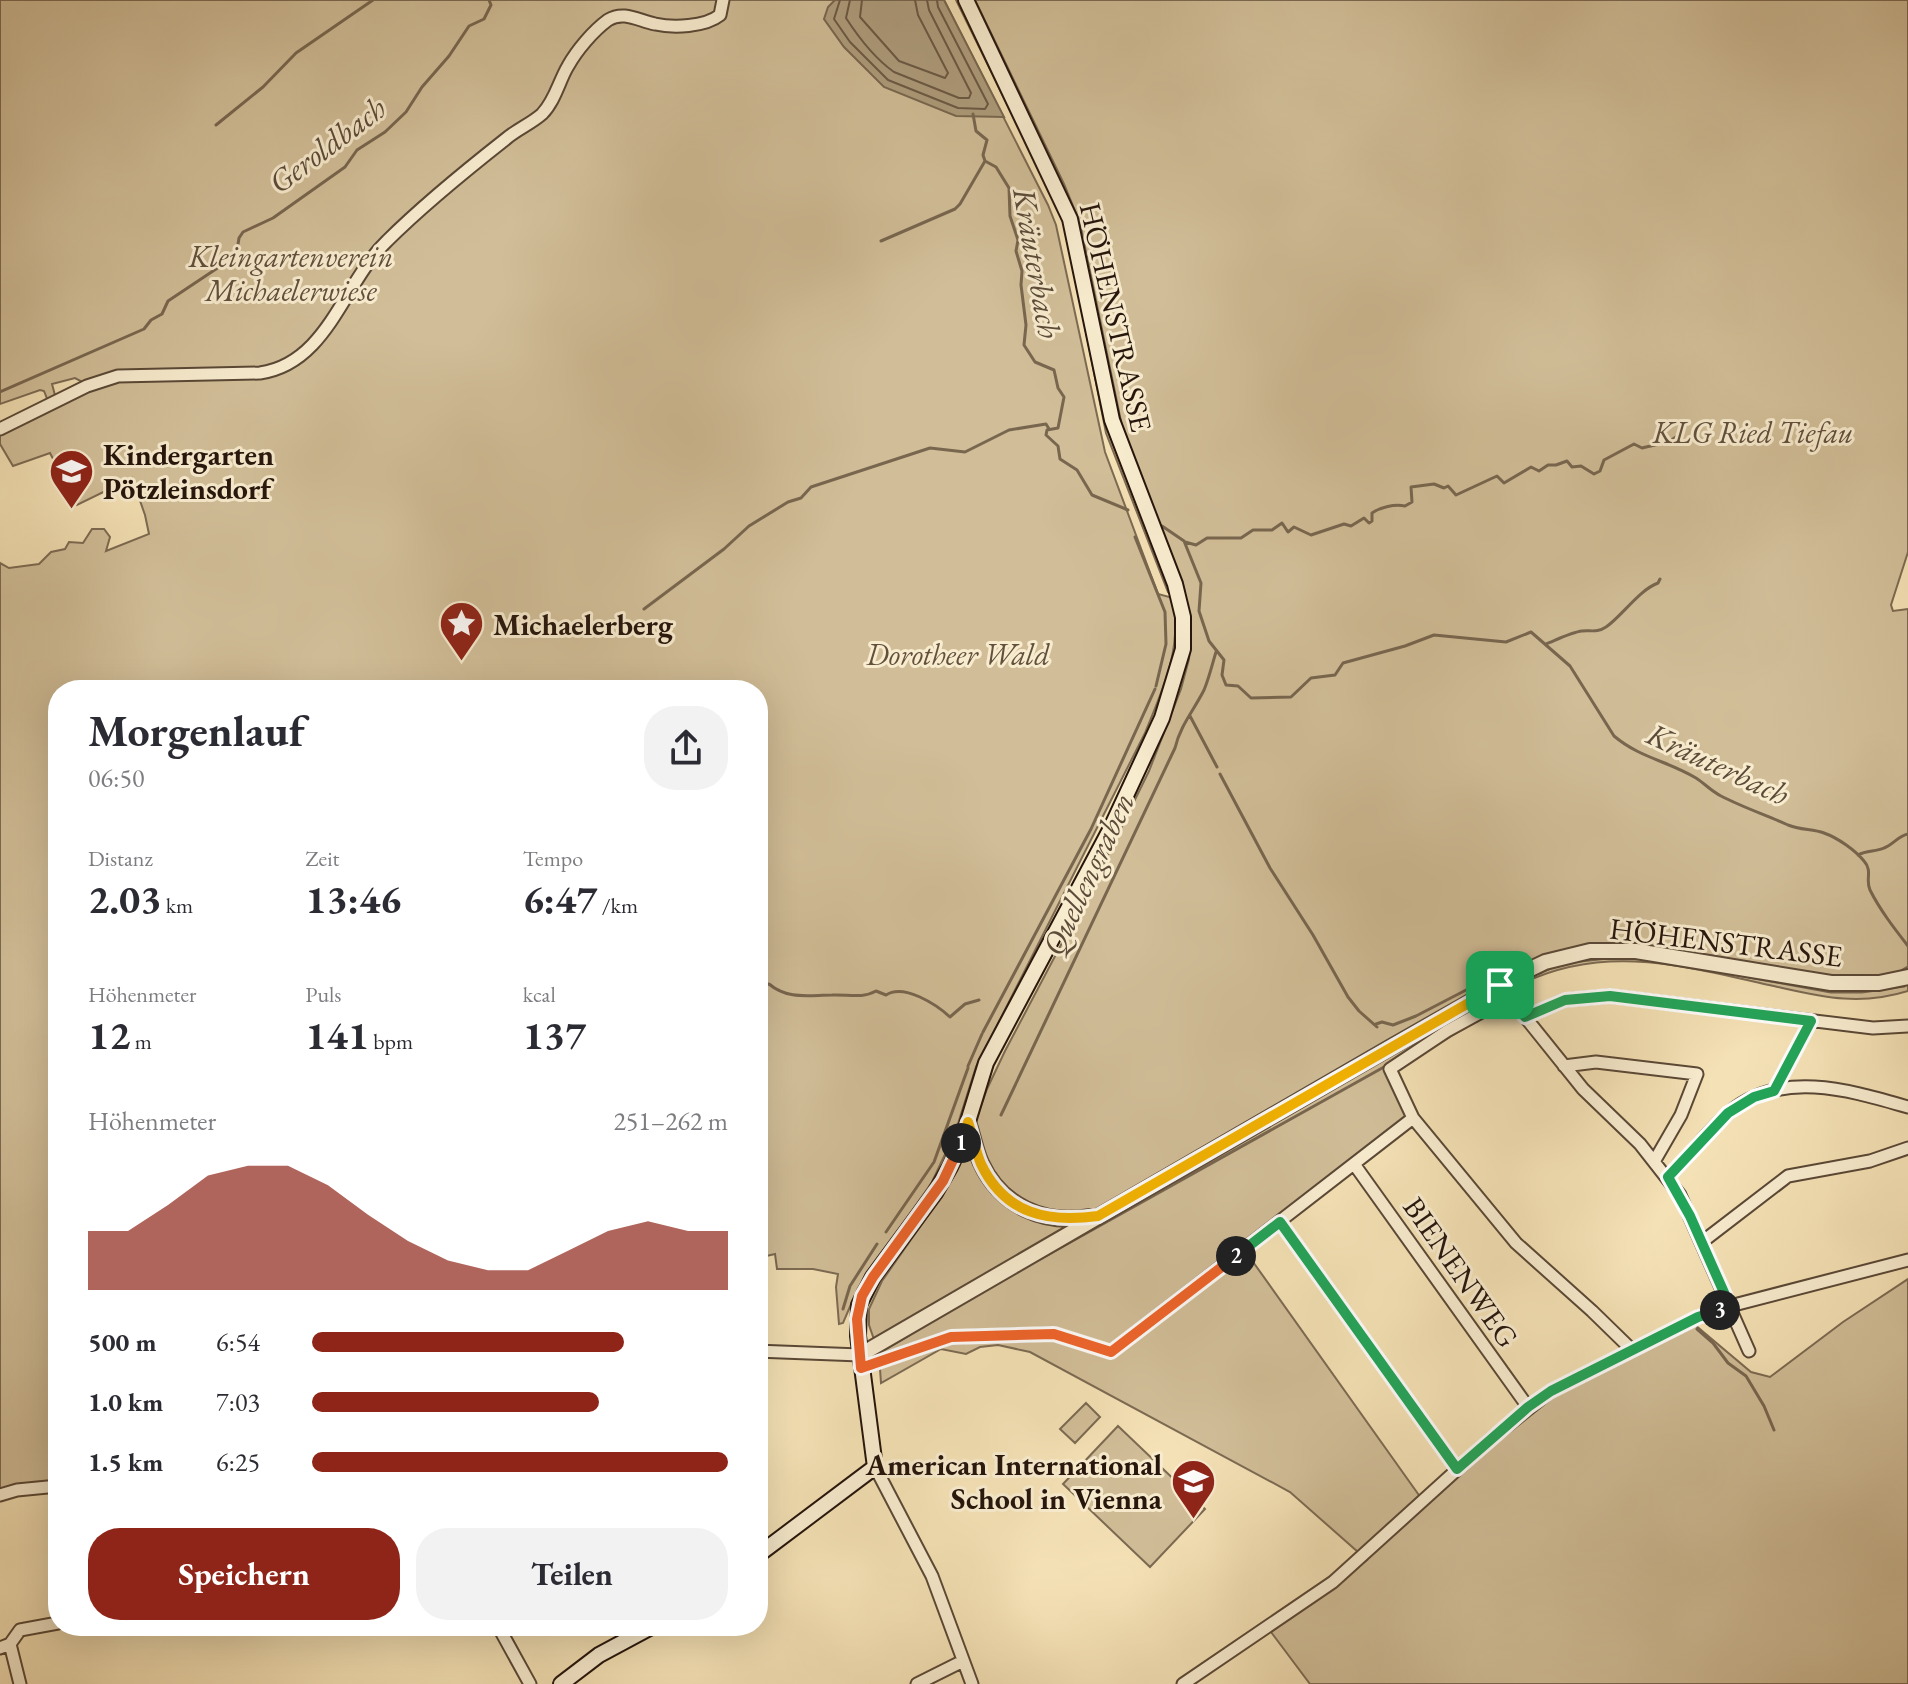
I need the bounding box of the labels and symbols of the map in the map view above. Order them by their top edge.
water label: Geroldbach [260,87,395,203]
water label: Kräuterbach [1003,183,1071,342]
street label: HÖHENSTRASSE [1071,198,1161,436]
park label: Kleingartenverein Michaelerwiese [188,237,393,310]
park label: KLG Ried Tiefau [1652,413,1853,452]
place label: Kindergarten Pötzleinsdorf [103,435,275,508]
school or university icon: Kindergarten Pötzleinsdorf [48,447,96,510]
place icon: Michaelerberg [438,600,486,663]
place label: Michaelerberg [493,605,674,644]
park label: Dorotheer Wald [865,635,1050,674]
water label: Kräuterbach [1639,712,1796,815]
water label: Quellengraben [1032,786,1144,962]
street label: HÖHENSTRASSE [1607,908,1845,976]
pin [1466,951,1534,1019]
pin: 1 [941,1123,981,1163]
street label: BIENENWEG [1395,1189,1527,1355]
pin: 2 [1216,1236,1256,1276]
pin: 3 [1700,1290,1740,1330]
place label: American International School in Vienna [865,1445,1163,1518]
school or university icon: American International School in Vienna [1169,1457,1217,1520]

